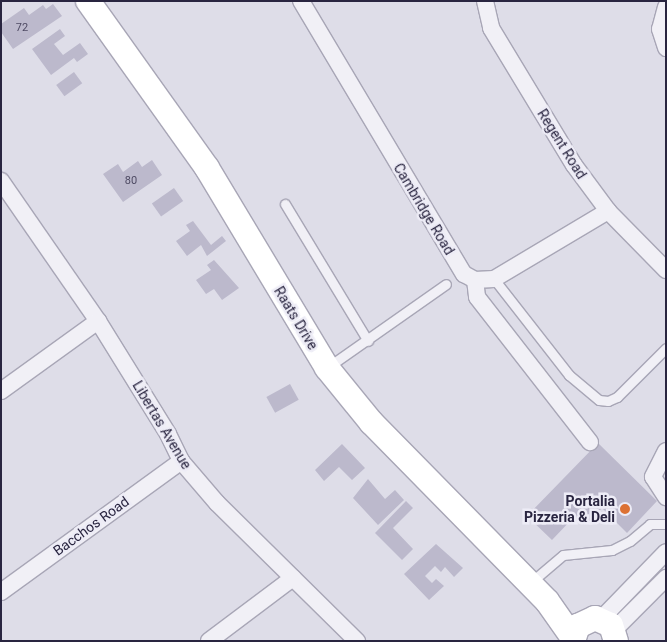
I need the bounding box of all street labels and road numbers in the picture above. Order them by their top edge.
street label: Regent Road [534,106,590,182]
street label: Cambridge Road [390,160,458,258]
street label: Raats Drive [271,283,321,353]
street label: Libertas Avenue [129,378,195,472]
street label: Bacchos Road [50,493,132,559]

